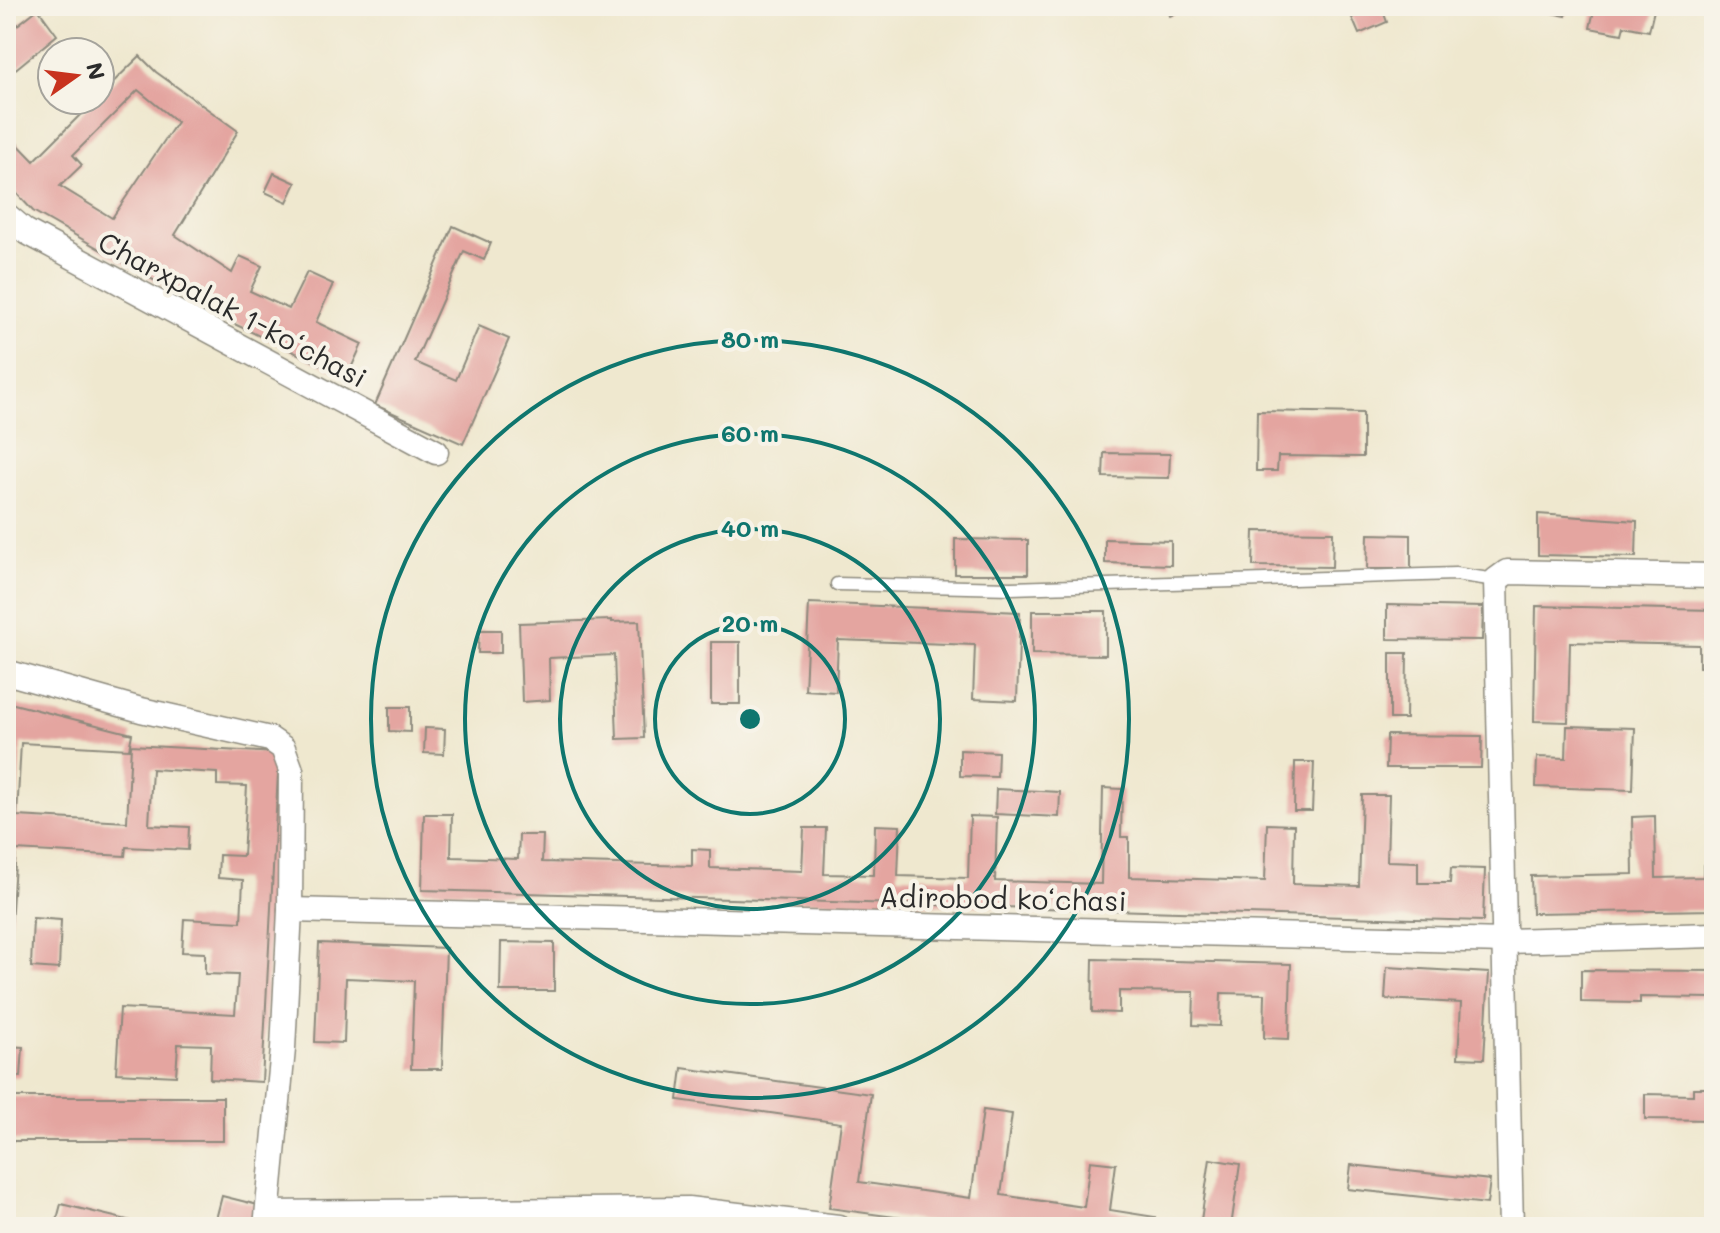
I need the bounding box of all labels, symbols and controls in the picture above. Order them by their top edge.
north arrow [36,36,116,116]
text: N [80,59,112,83]
street label: Charxpalak 1-koʻchasi [93,223,373,395]
text: 80 m [721,323,779,354]
text: 60 m [721,417,779,448]
text: 40 m [721,512,779,543]
text: 20 m [722,607,778,638]
centre of rings [736,705,764,733]
street label: Adirobod koʻchasi [879,878,1127,918]

